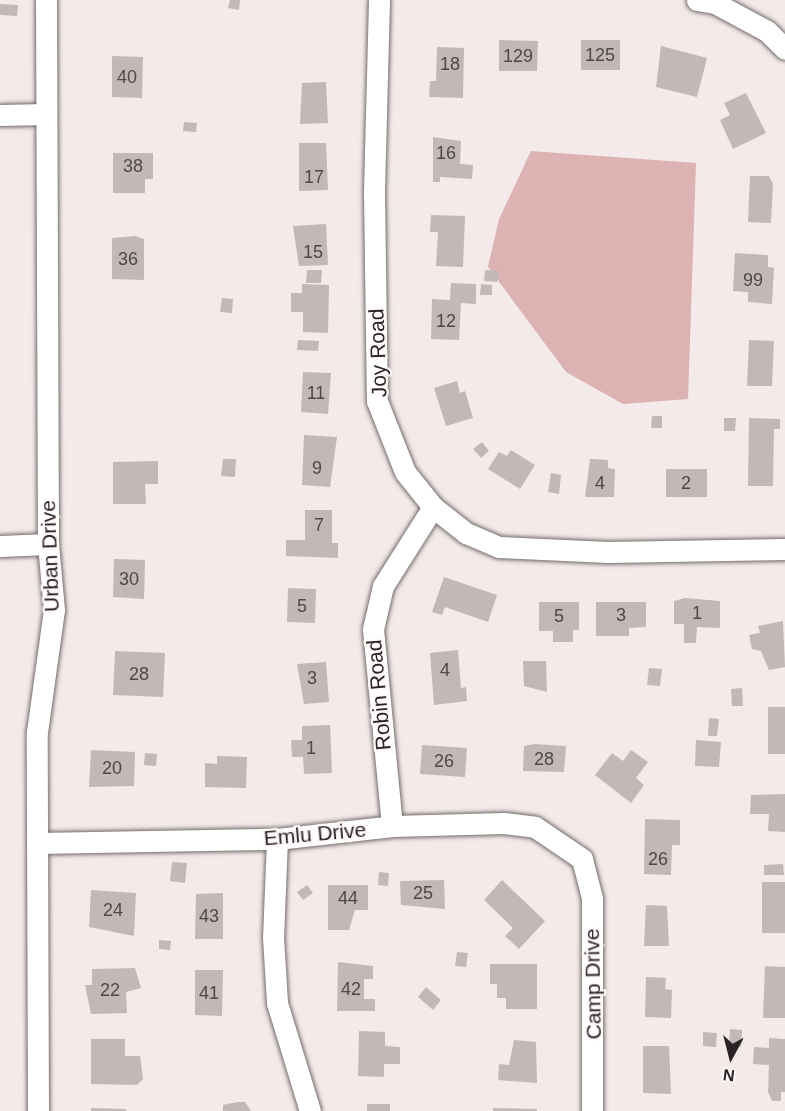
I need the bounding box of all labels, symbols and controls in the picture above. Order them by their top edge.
house number: 125 [585,44,615,66]
house number: 129 [503,45,533,67]
house number: 18 [440,53,460,75]
house number: 40 [117,66,137,88]
house number: 16 [436,142,456,164]
house number: 38 [123,155,143,177]
house number: 17 [304,166,324,188]
house number: 15 [303,241,323,263]
house number: 36 [118,248,138,270]
house number: 99 [743,269,763,291]
street label: Joy Road [364,308,392,398]
house number: 12 [436,310,456,332]
house number: 11 [307,382,325,404]
house number: 9 [312,457,322,479]
house number: 4 [595,472,605,494]
house number: 2 [681,472,691,494]
street label: Urban Drive [35,500,65,612]
house number: 7 [314,514,324,536]
house number: 30 [119,568,139,590]
house number: 5 [297,595,307,617]
house number: 1 [692,602,702,624]
house number: 3 [616,604,626,626]
house number: 5 [554,605,564,627]
street label: Robin Road [362,639,396,751]
house number: 4 [440,659,450,681]
house number: 28 [129,663,149,685]
house number: 3 [307,667,317,689]
house number: 1 [306,737,316,759]
house number: 28 [534,748,554,770]
house number: 26 [434,750,454,772]
house number: 20 [102,757,122,779]
street label: Emlu Drive [263,817,367,851]
house number: 26 [648,848,668,870]
house number: 25 [413,882,433,904]
house number: 44 [338,887,358,909]
house number: 24 [103,899,123,921]
house number: 43 [199,905,219,927]
street label: Camp Drive [579,928,607,1040]
house number: 42 [341,978,361,1000]
house number: 22 [100,979,120,1001]
house number: 41 [199,982,219,1004]
north arrow [701,1027,761,1087]
text: N [722,1066,736,1085]

